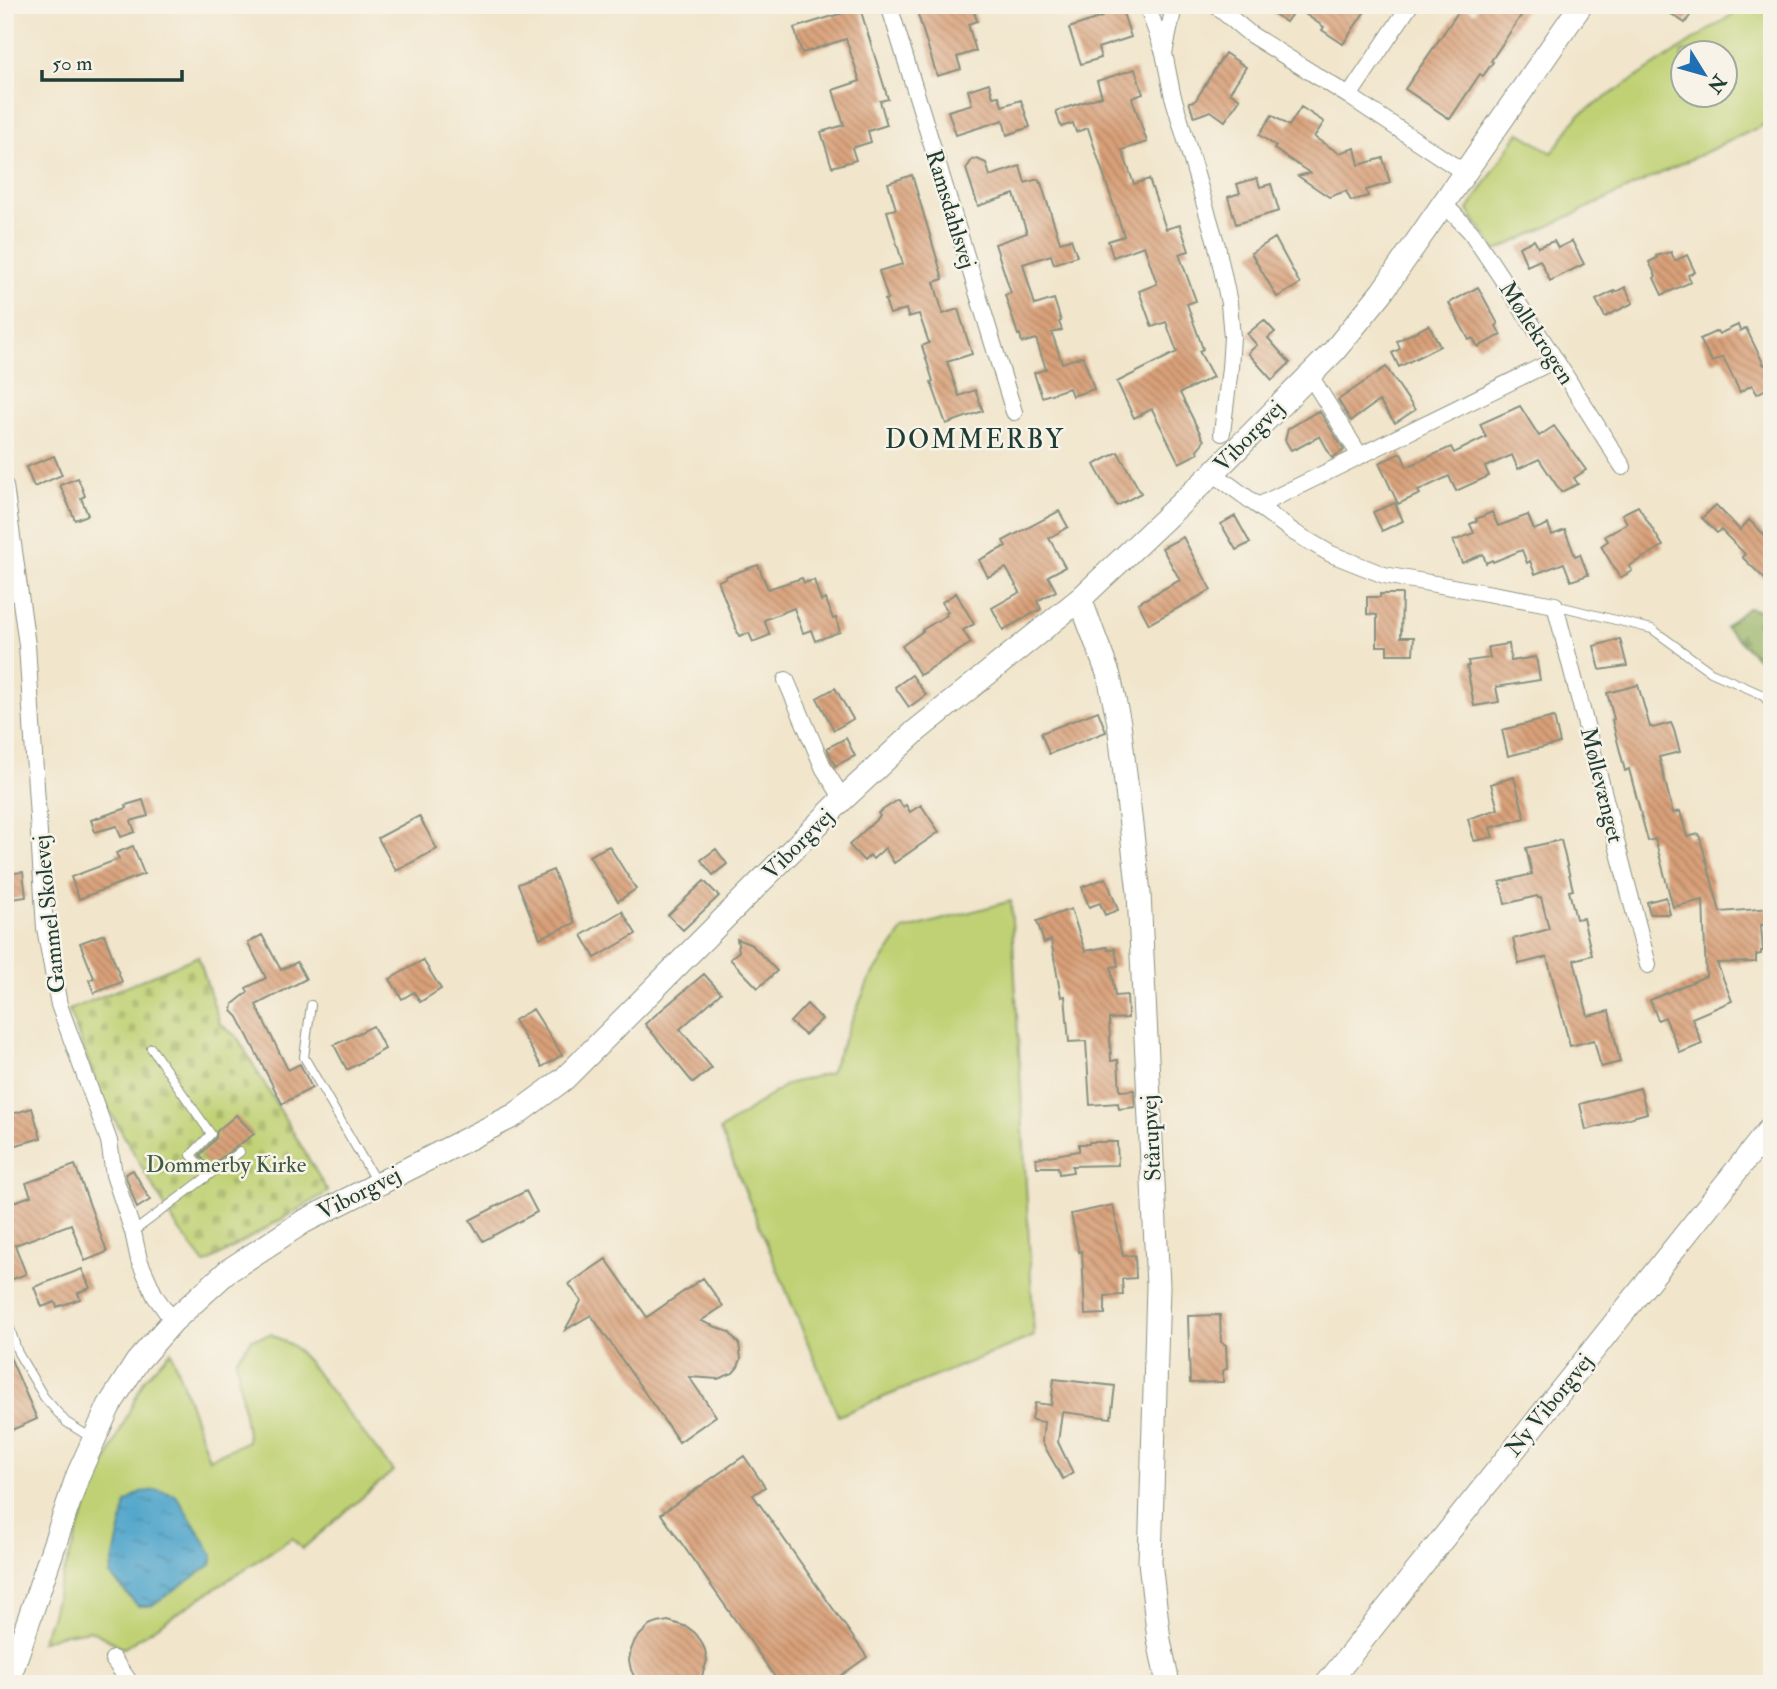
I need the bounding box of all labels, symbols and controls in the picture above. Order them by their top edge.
scale bar [42,38,182,82]
north arrow [1668,38,1738,108]
text: 50 m [52,50,93,77]
text: N [1701,69,1732,98]
street label: Ramsdahlsvej [919,146,983,272]
street label: Møllekrogen [1493,276,1581,390]
street label: Viborgvej [1208,394,1290,478]
district label: DOMMERBY [885,424,1065,456]
street label: Møllevænget [1574,724,1630,846]
street label: Viborgvej [756,802,840,886]
street label: Gammel Skolevej [26,833,72,995]
street label: Stårupvej [1134,1094,1169,1182]
park label: Dommerby Kirke [146,1150,307,1179]
street label: Viborgvej [313,1160,405,1226]
street label: Ny Viborgvej [1499,1348,1599,1462]

